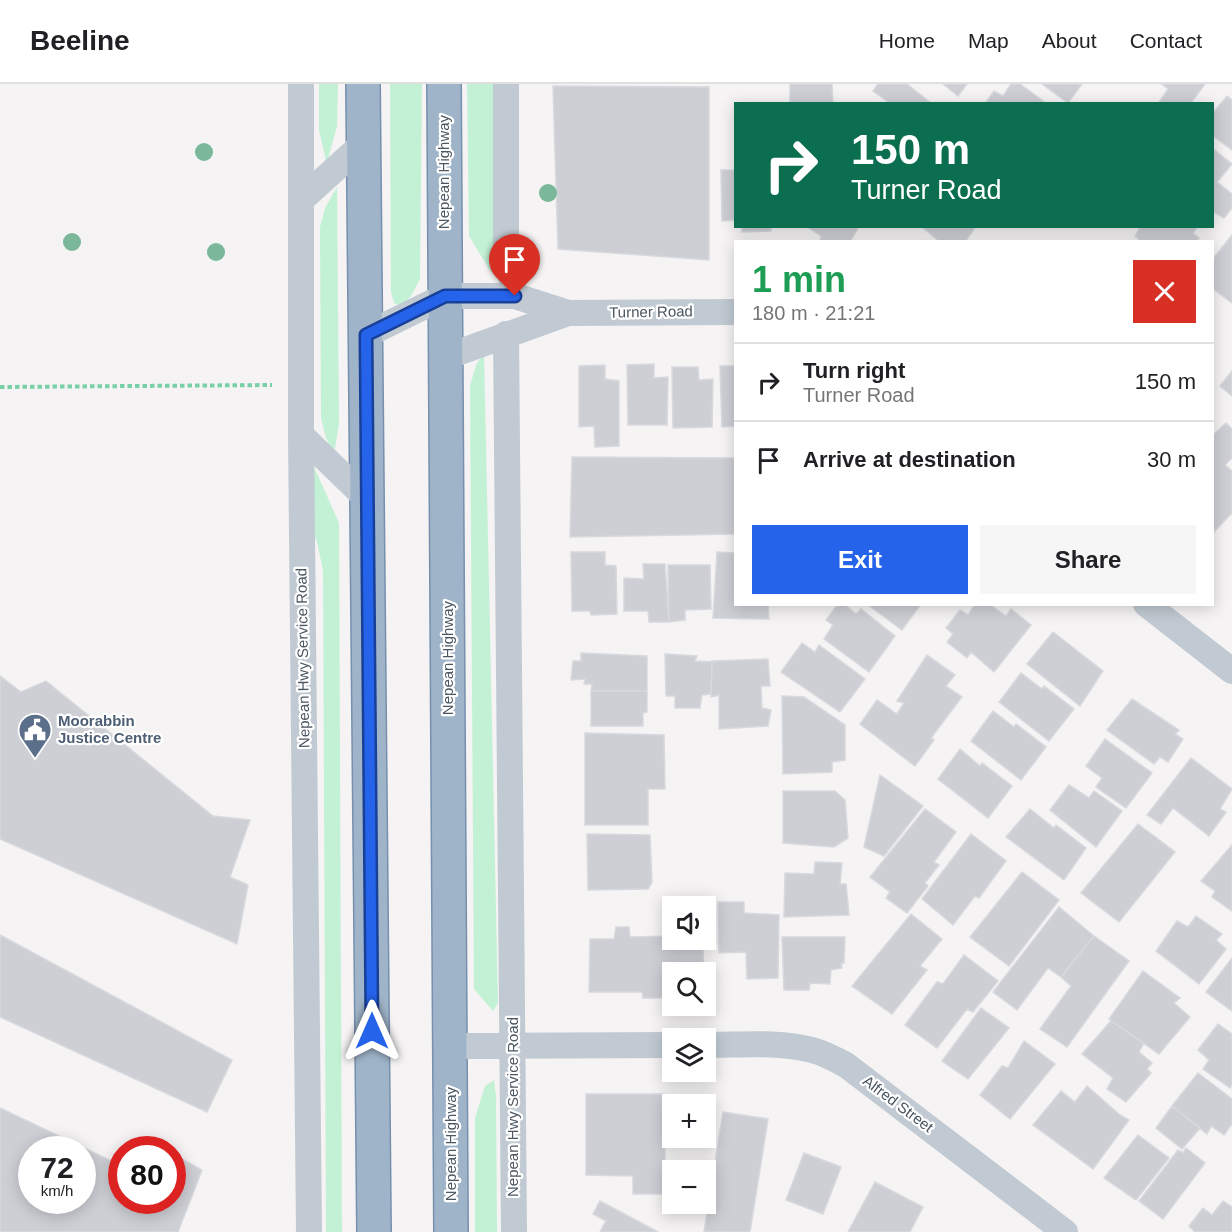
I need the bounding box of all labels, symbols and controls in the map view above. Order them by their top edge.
text: Beeline [30,25,130,56]
text: Home [879,29,935,52]
text: Map [968,29,1009,52]
text: About [1042,29,1097,52]
text: Contact [1130,29,1202,52]
street label: Nepean Highway [435,114,452,229]
icon: right [752,126,830,204]
text: 150 m [851,126,970,173]
text: Turner Road [851,175,1002,205]
pin [489,234,540,296]
icon: arrive [498,243,531,276]
text: 1 min [752,259,846,300]
button: close [1133,260,1196,323]
street label: Turner Road [609,302,693,321]
text: 180 m · 21:21 [752,302,875,324]
text: Turn right [803,358,905,383]
icon: right [752,366,785,399]
text: 150 m [1135,369,1196,394]
text: Turner Road [803,384,915,406]
icon: arrive [752,444,785,477]
text: Arrive at destination [803,447,1016,472]
text: 30 m [1147,447,1196,472]
button: Exit [752,525,968,594]
button: Share [980,525,1196,594]
street label: Nepean Hwy Service Road [292,568,313,748]
street label: Nepean Highway [439,600,456,715]
public building icon: Moorabbin Justice Centre [17,712,53,759]
place label: Moorabbin Justice Centre [58,712,161,746]
map controls [662,896,716,1214]
button: sound [662,896,716,950]
button: search [662,962,716,1016]
position arrow [340,999,404,1063]
street label: Nepean Hwy Service Road [504,1017,521,1197]
button: layers [662,1028,716,1082]
street label: Alfred Street [860,1072,937,1136]
street label: Nepean Highway [442,1086,459,1201]
button: + [662,1094,716,1148]
speed limit sign: 80 [108,1136,186,1214]
text: 72 [40,1151,74,1184]
button: − [662,1160,716,1214]
text: km/h [41,1182,73,1199]

